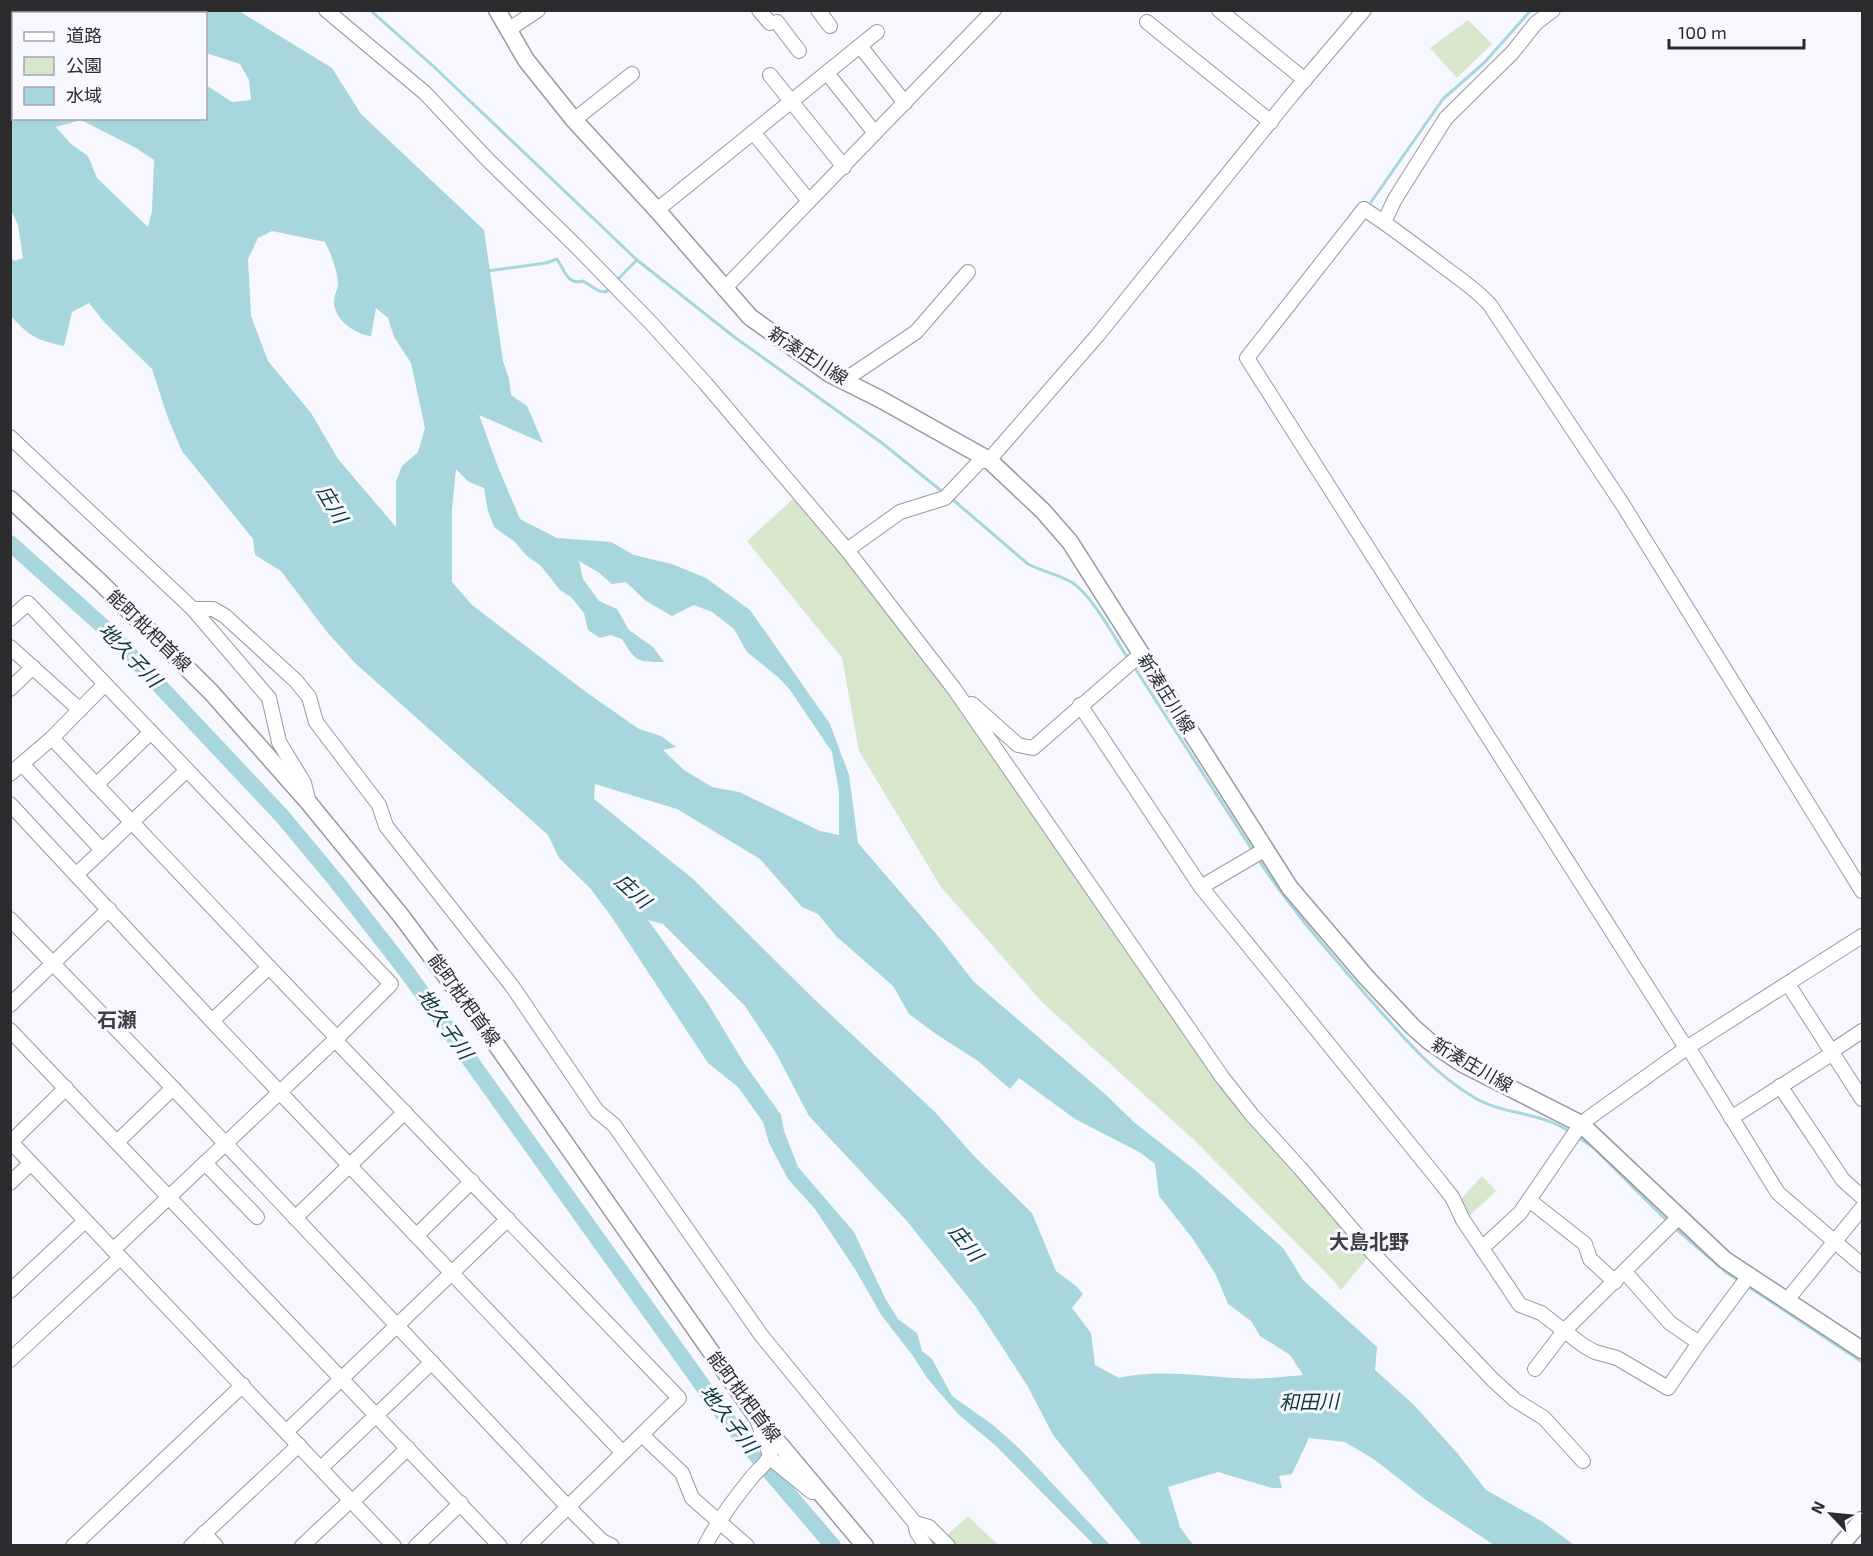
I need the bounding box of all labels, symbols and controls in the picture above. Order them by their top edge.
legend [12,12,207,120]
scale bar [1669,12,1804,50]
text: 100 m [1678,21,1727,43]
text: 道路 [66,24,102,46]
text: 公園 [66,54,102,76]
text: 水域 [66,84,102,106]
street label: 新湊庄川線 [765,321,852,389]
water label: 庄川 [312,480,354,529]
street label: 能町枇杷首線 [103,585,196,676]
water label: 地久子川 [94,617,169,693]
street label: 新湊庄川線 [1134,649,1200,737]
water label: 庄川 [611,868,658,914]
street label: 能町枇杷首線 [424,949,505,1050]
water label: 地久子川 [413,984,480,1065]
district label: 石瀬 [97,1007,137,1031]
street label: 新湊庄川線 [1428,1032,1517,1096]
water label: 庄川 [945,1219,990,1267]
district label: 大島北野 [1329,1229,1409,1253]
street label: 能町枇杷首線 [704,1347,786,1446]
water label: 地久子川 [696,1379,765,1459]
water label: 和田川 [1279,1388,1341,1414]
north arrow [1801,1484,1861,1544]
text: N [1806,1498,1828,1517]

